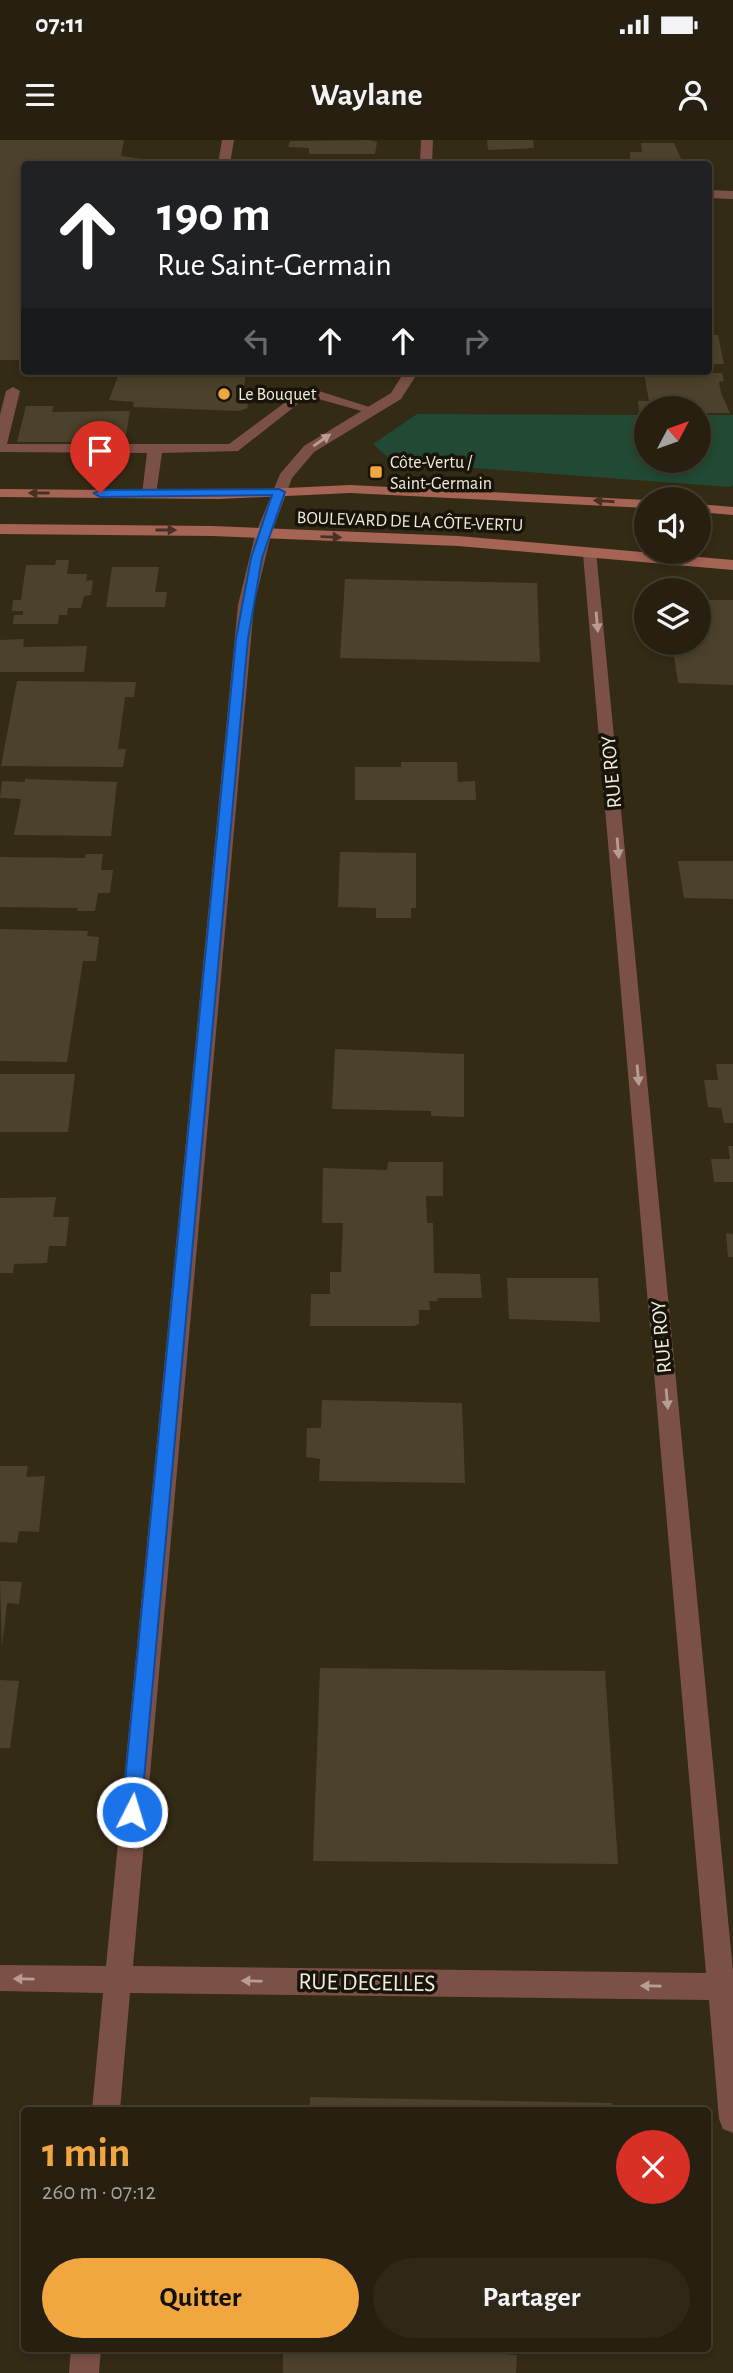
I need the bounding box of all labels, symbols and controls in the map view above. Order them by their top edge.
text: 07:11 [35,11,84,37]
icon: menu [21,76,59,114]
icon: person [674,76,712,114]
text: Waylane [310,79,423,111]
icon: ahead [42,189,133,280]
text: 190 m [157,191,271,240]
text: Rue Saint-Germain [157,249,392,281]
icon: left [238,322,276,360]
icon: ahead [311,322,349,360]
icon: ahead [384,322,422,360]
icon: right [457,322,495,360]
marker: Le Bouquet [216,386,232,402]
place label: Le Bouquet [238,386,317,404]
north arrow [634,396,710,472]
map controls [634,396,711,655]
pin [70,421,130,493]
icon: arrive [81,432,119,470]
one-way arrow [313,434,331,448]
place label: Côte-Vertu / Saint-Germain [390,454,492,493]
marker: Côte-Vertu / Saint-Germain [368,464,384,480]
one-way arrow [28,487,50,499]
button: sound [634,487,711,564]
one-way arrow [593,495,615,506]
street label: BOULEVARD DE LA CÔTE-VERTU [296,506,524,535]
one-way arrow [155,524,177,536]
one-way arrow [321,532,343,543]
button: layers [634,578,711,655]
one-way arrow [592,611,603,633]
street label: RUE ROY [598,735,625,809]
one-way arrow [613,837,624,859]
one-way arrow [633,1064,644,1086]
street label: RUE ROY [648,1300,675,1374]
one-way arrow [662,1388,673,1410]
position arrow [95,1775,169,1849]
street label: RUE DECELLES [298,1970,436,1996]
one-way arrow [13,1973,35,1985]
one-way arrow [241,1975,263,1987]
one-way arrow [640,1980,662,1992]
button: close [616,2130,690,2204]
text: 1 min [42,2132,131,2174]
text: 260 m · 07:12 [42,2181,156,2204]
button: Quitter [42,2258,359,2338]
button: Partager [373,2258,690,2338]

